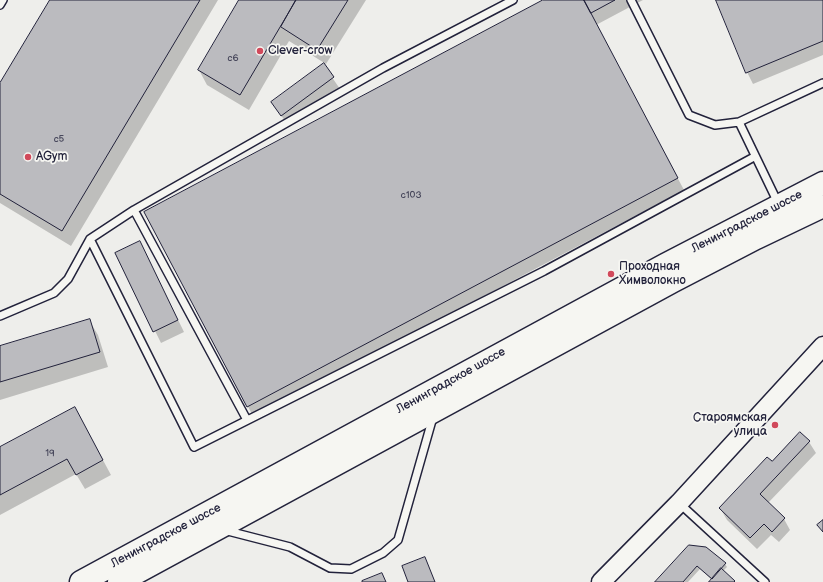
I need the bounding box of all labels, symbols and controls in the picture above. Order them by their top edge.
place label: Clever-crow [268,44,333,58]
marker: Clever-crow [255,46,265,56]
house number: с6 [227,52,239,64]
house number: с5 [54,133,64,145]
place label: AGym [36,150,67,164]
marker: AGym [23,152,33,162]
street label: Ленинградское шоссе [689,188,805,256]
house number: c103 [400,189,422,201]
place label: Проходная Химволокно [619,260,686,288]
marker: Проходная Химволокно [606,269,616,279]
street label: Ленинградское шоссе [394,345,508,417]
place label: Староямская улица [693,411,767,439]
marker: Староямская улица [770,420,780,430]
house number: 19 [45,447,55,459]
street label: Ленинградское шоссе [108,501,224,571]

